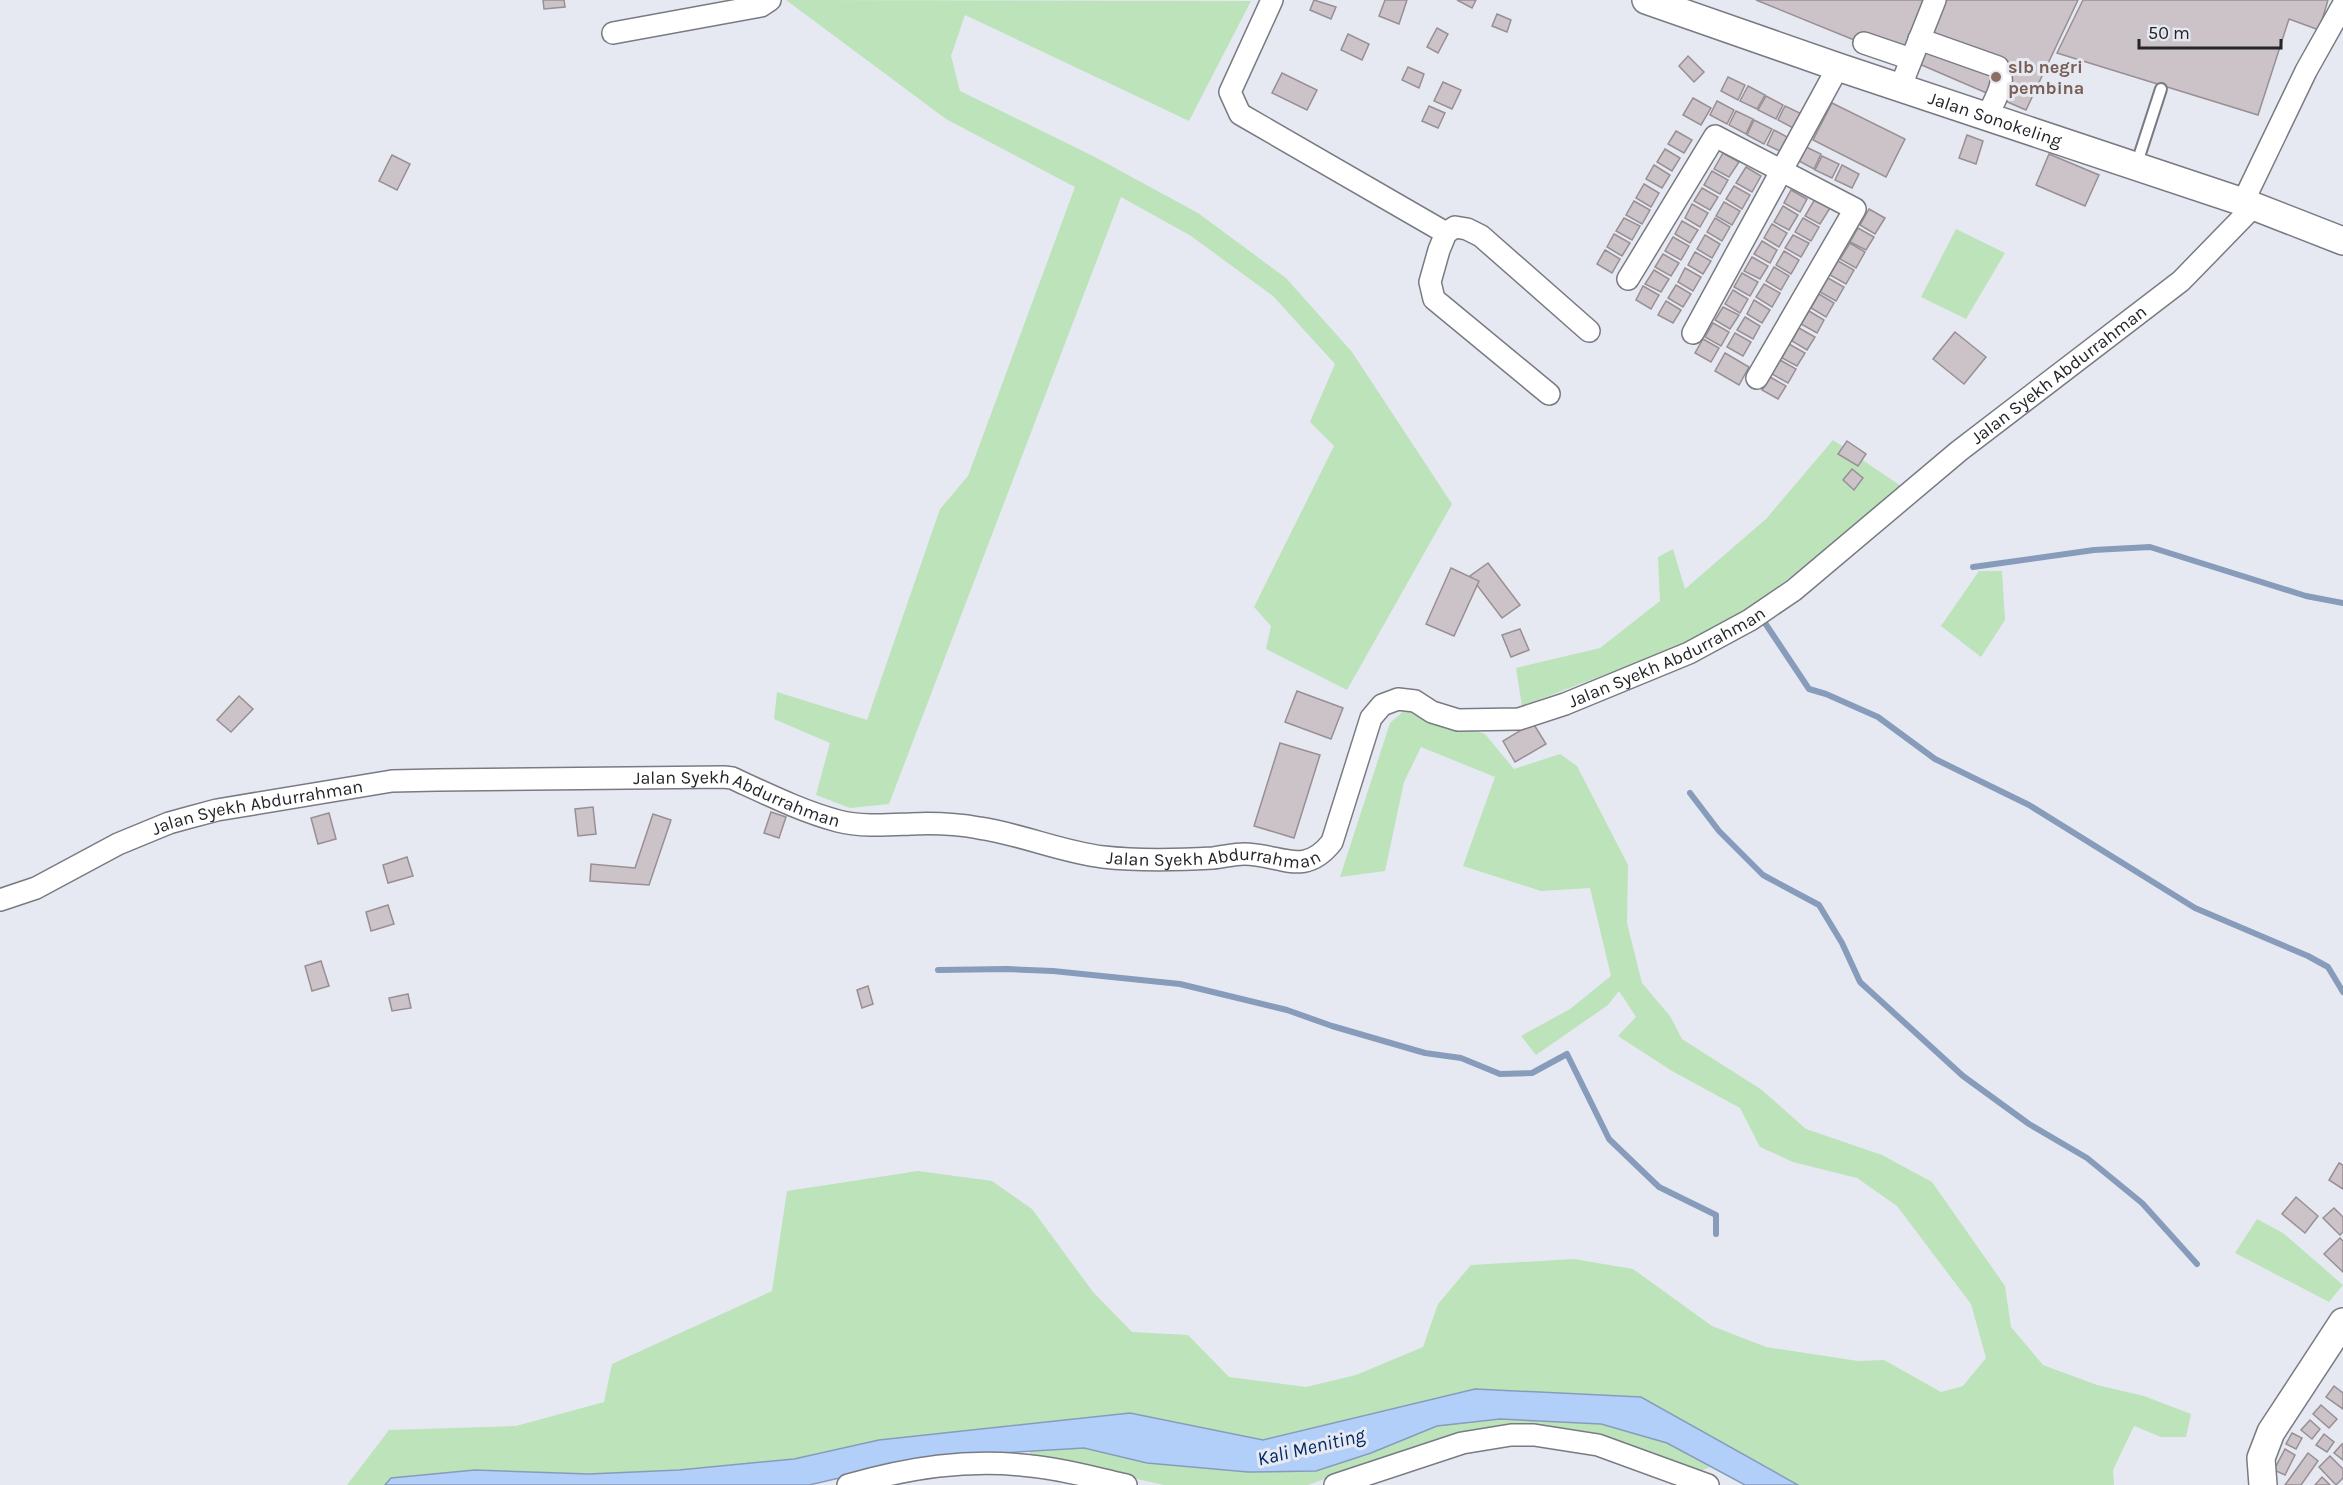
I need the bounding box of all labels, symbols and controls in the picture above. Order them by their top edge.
scale bar [2139,12,2282,50]
text: 50 m [2148,22,2190,44]
place label: slb negri pembina [2008,56,2084,99]
marker: slb negri pembina [1989,70,2003,84]
street label: Jalan Sonokeling [1925,87,2065,152]
street label: Jalan Syekh Abdurrahman [1967,300,2151,449]
street label: Jalan Syekh Abdurrahman [1565,602,1770,712]
street label: Jalan Syekh Abdurrahman [633,765,843,832]
street label: Jalan Syekh Abdurrahman [148,775,365,840]
street label: Jalan Syekh Abdurrahman [1105,843,1324,873]
water label: Kali Meniting [1255,1423,1368,1471]

